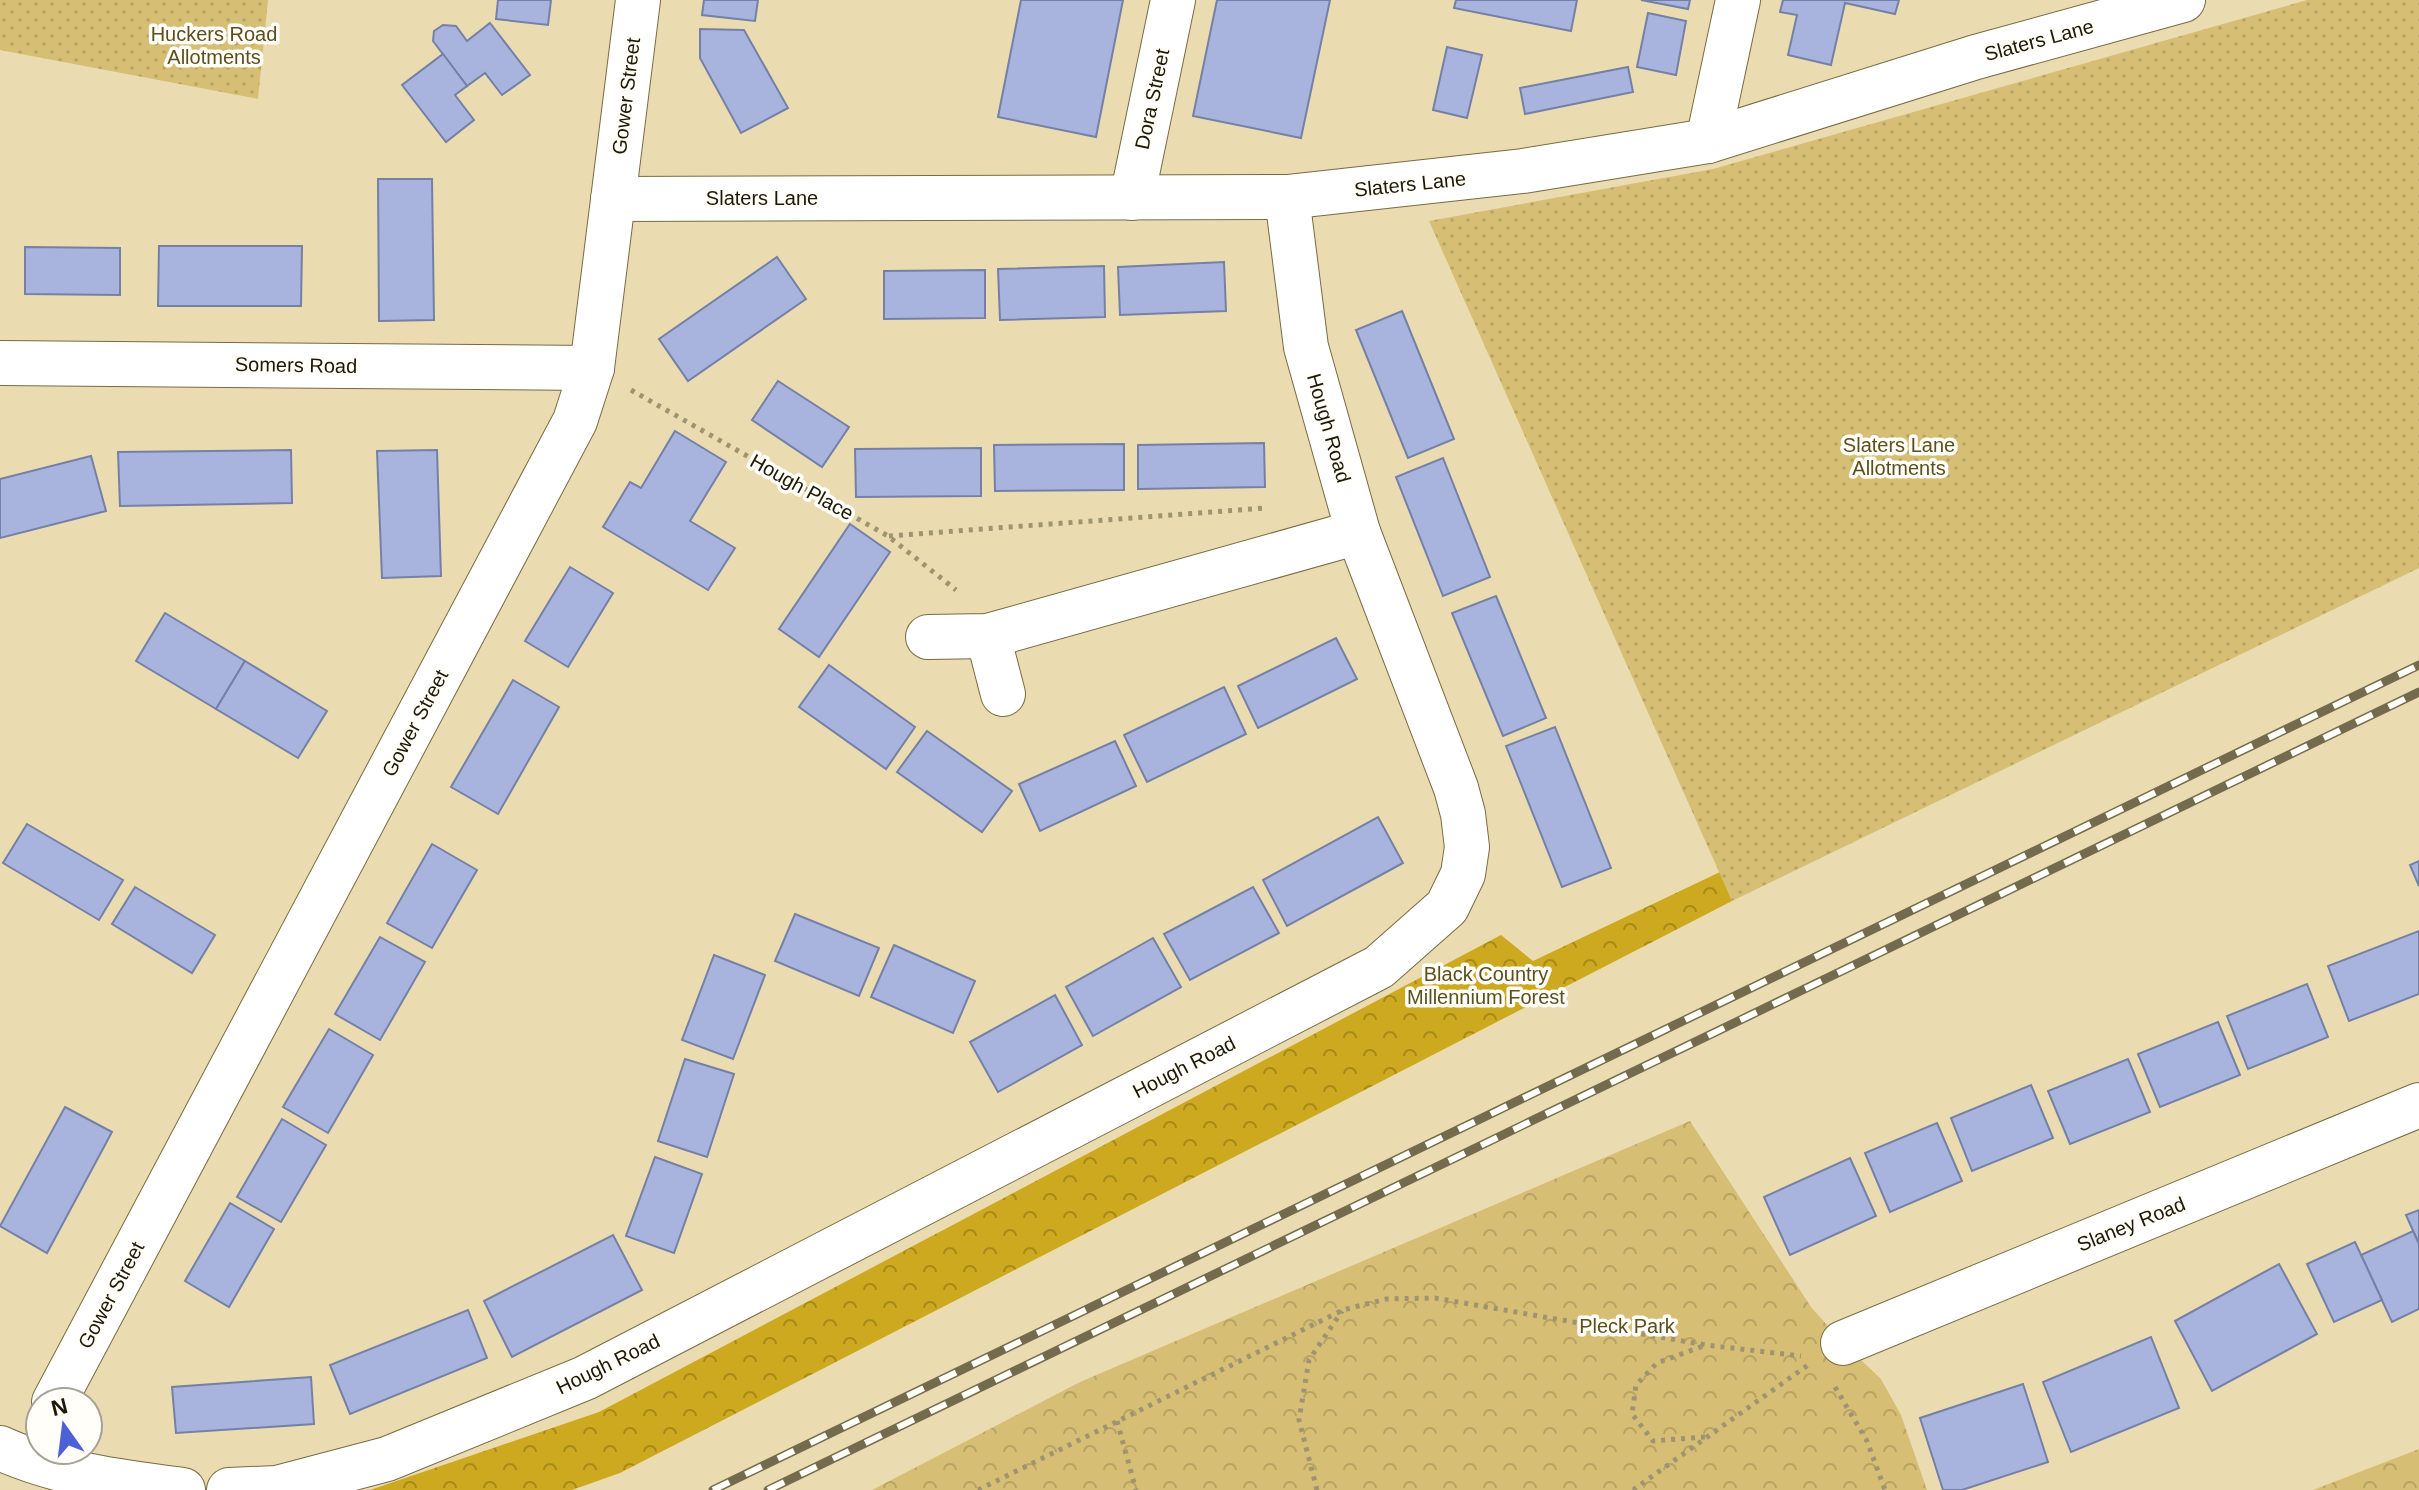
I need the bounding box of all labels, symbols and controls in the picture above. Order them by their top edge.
street label: Slaters Lane [1982,15,2096,65]
park label: Huckers Road Allotments [151,23,277,68]
street label: Gower Street [608,36,644,156]
street label: Dora Street [1131,46,1173,151]
street label: Slaters Lane [1353,167,1467,201]
street label: Slaters Lane [706,187,818,209]
street label: Somers Road [235,353,357,377]
street label: Hough Road [1303,371,1355,485]
park label: Slaters Lane Allotments [1843,434,1955,479]
street label: Hough Place [747,450,857,524]
street label: Gower Street [378,665,453,780]
park label: Black Country Millennium Forest [1407,963,1565,1008]
street label: Hough Road [1129,1032,1239,1102]
street label: Slaney Road [2074,1192,2188,1256]
street label: Gower Street [74,1237,149,1352]
park label: Pleck Park [1579,1315,1676,1337]
street label: Hough Road [553,1329,663,1399]
north arrow [24,1386,104,1466]
text: N [49,1393,70,1421]

